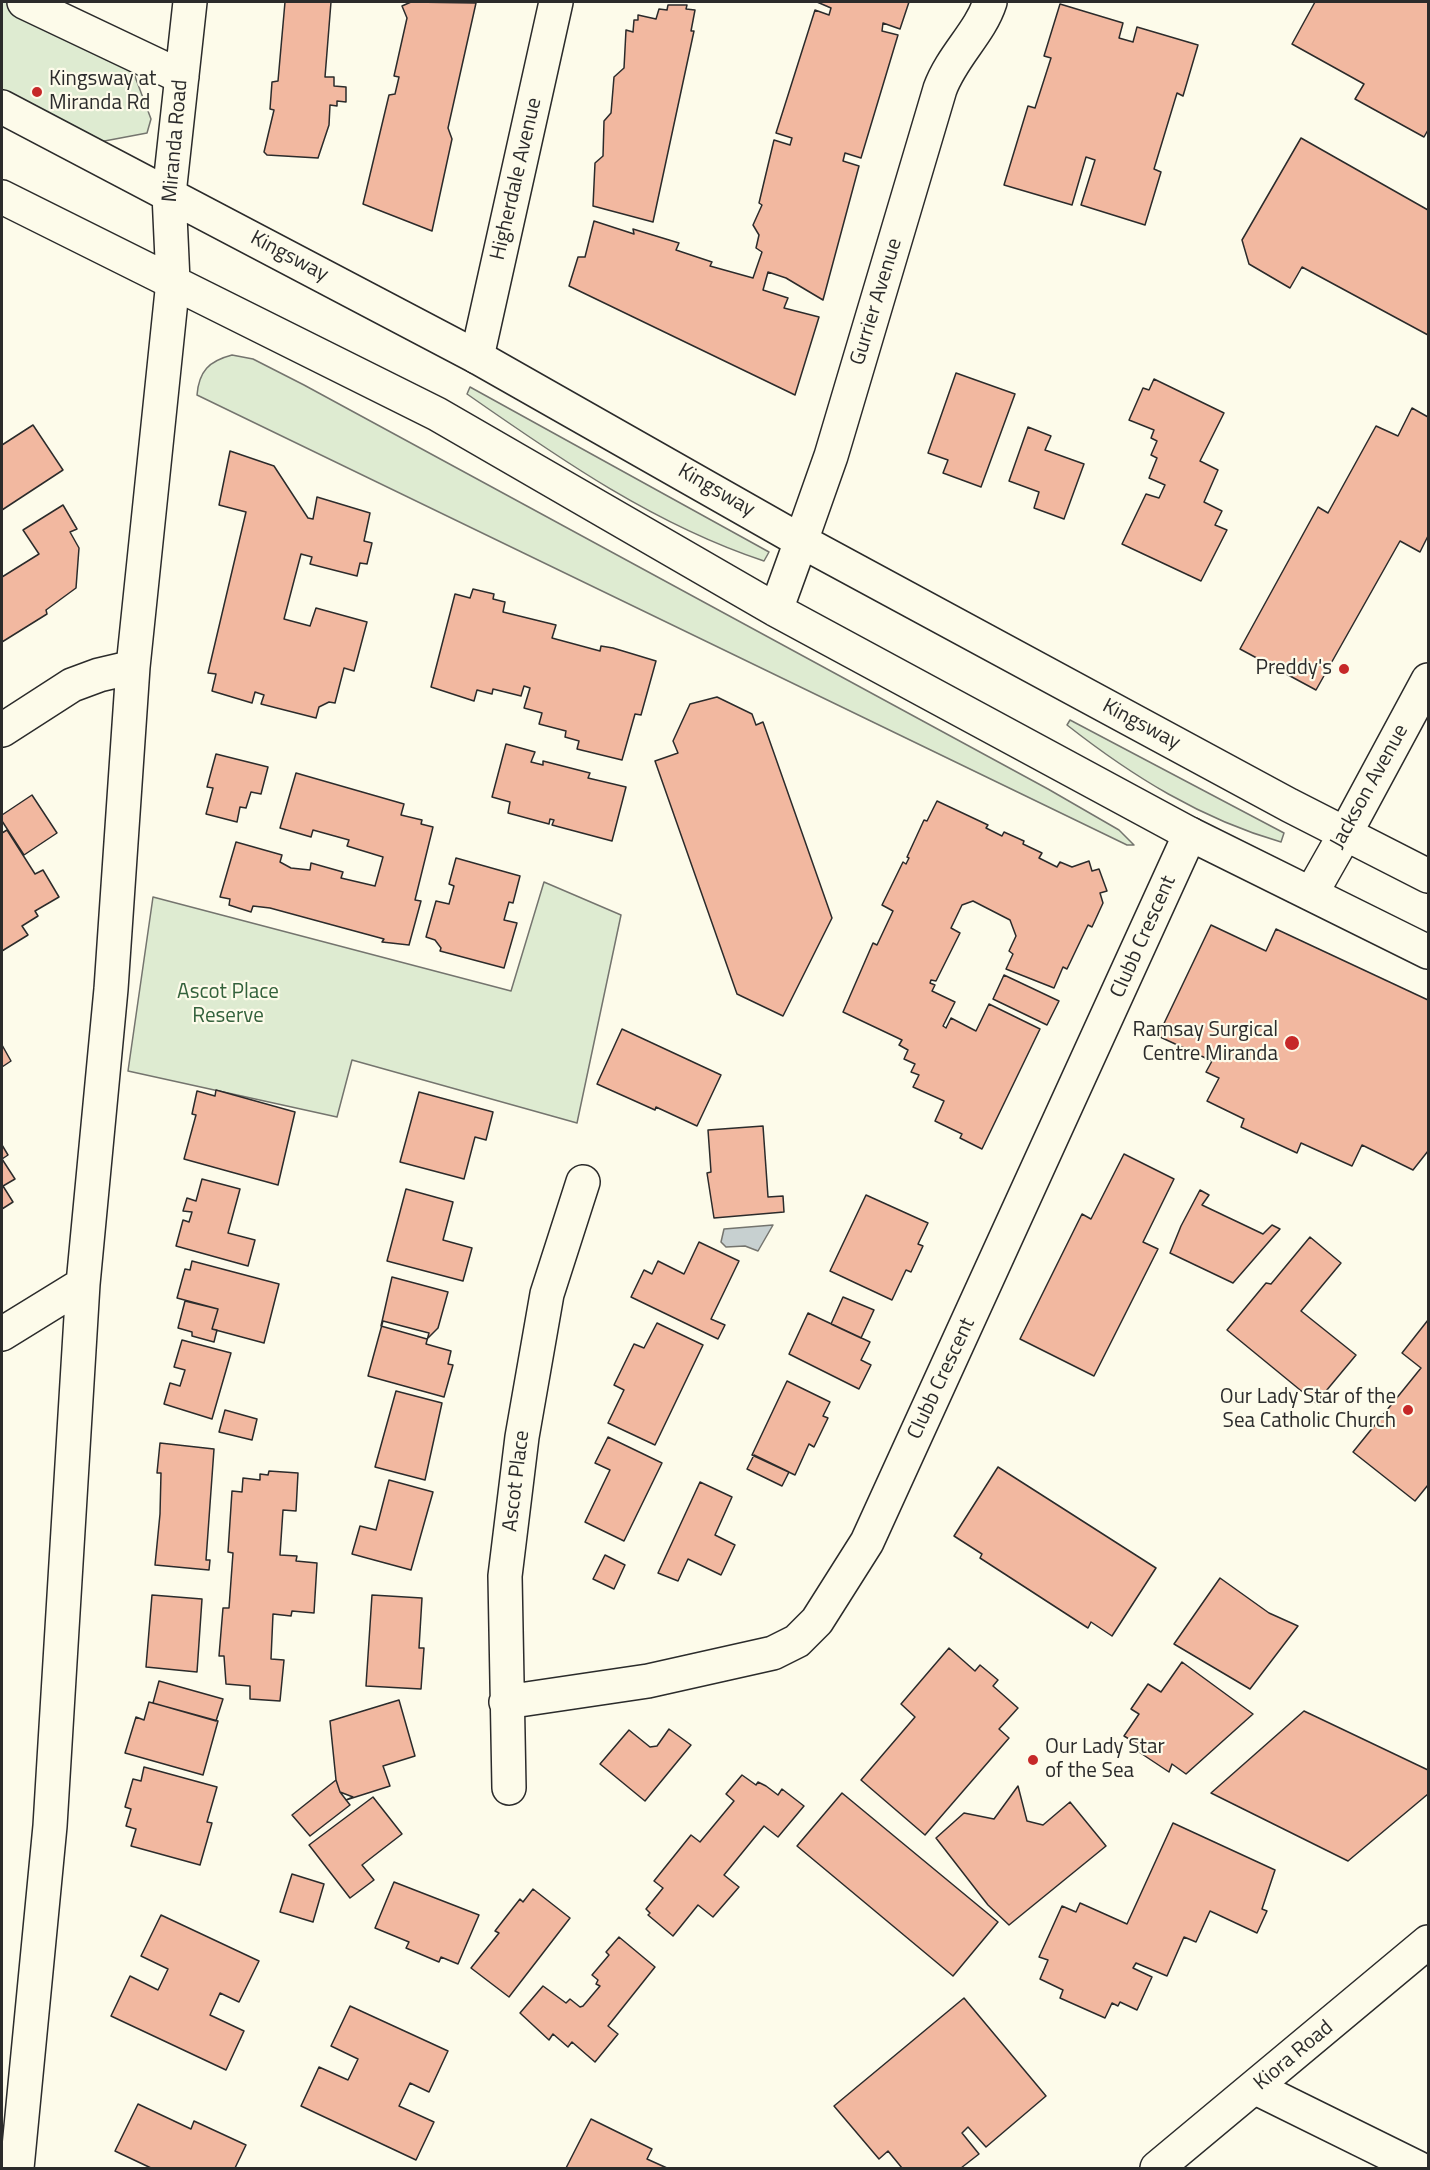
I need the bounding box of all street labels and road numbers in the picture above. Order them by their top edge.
street label: Miranda Road [158,79,194,203]
street label: Higherdale Avenue [486,95,548,263]
street label: Kingsway [246,226,332,288]
street label: Gurrier Avenue [846,235,908,369]
street label: Kingsway [673,459,759,523]
street label: Kingsway [1098,694,1184,756]
street label: Jackson Avenue [1325,720,1415,854]
street label: Clubb Crescent [1106,872,1182,1002]
street label: Clubb Crescent [903,1314,981,1444]
street label: Ascot Place [498,1429,536,1533]
street label: Kiora Road [1249,2016,1339,2096]

